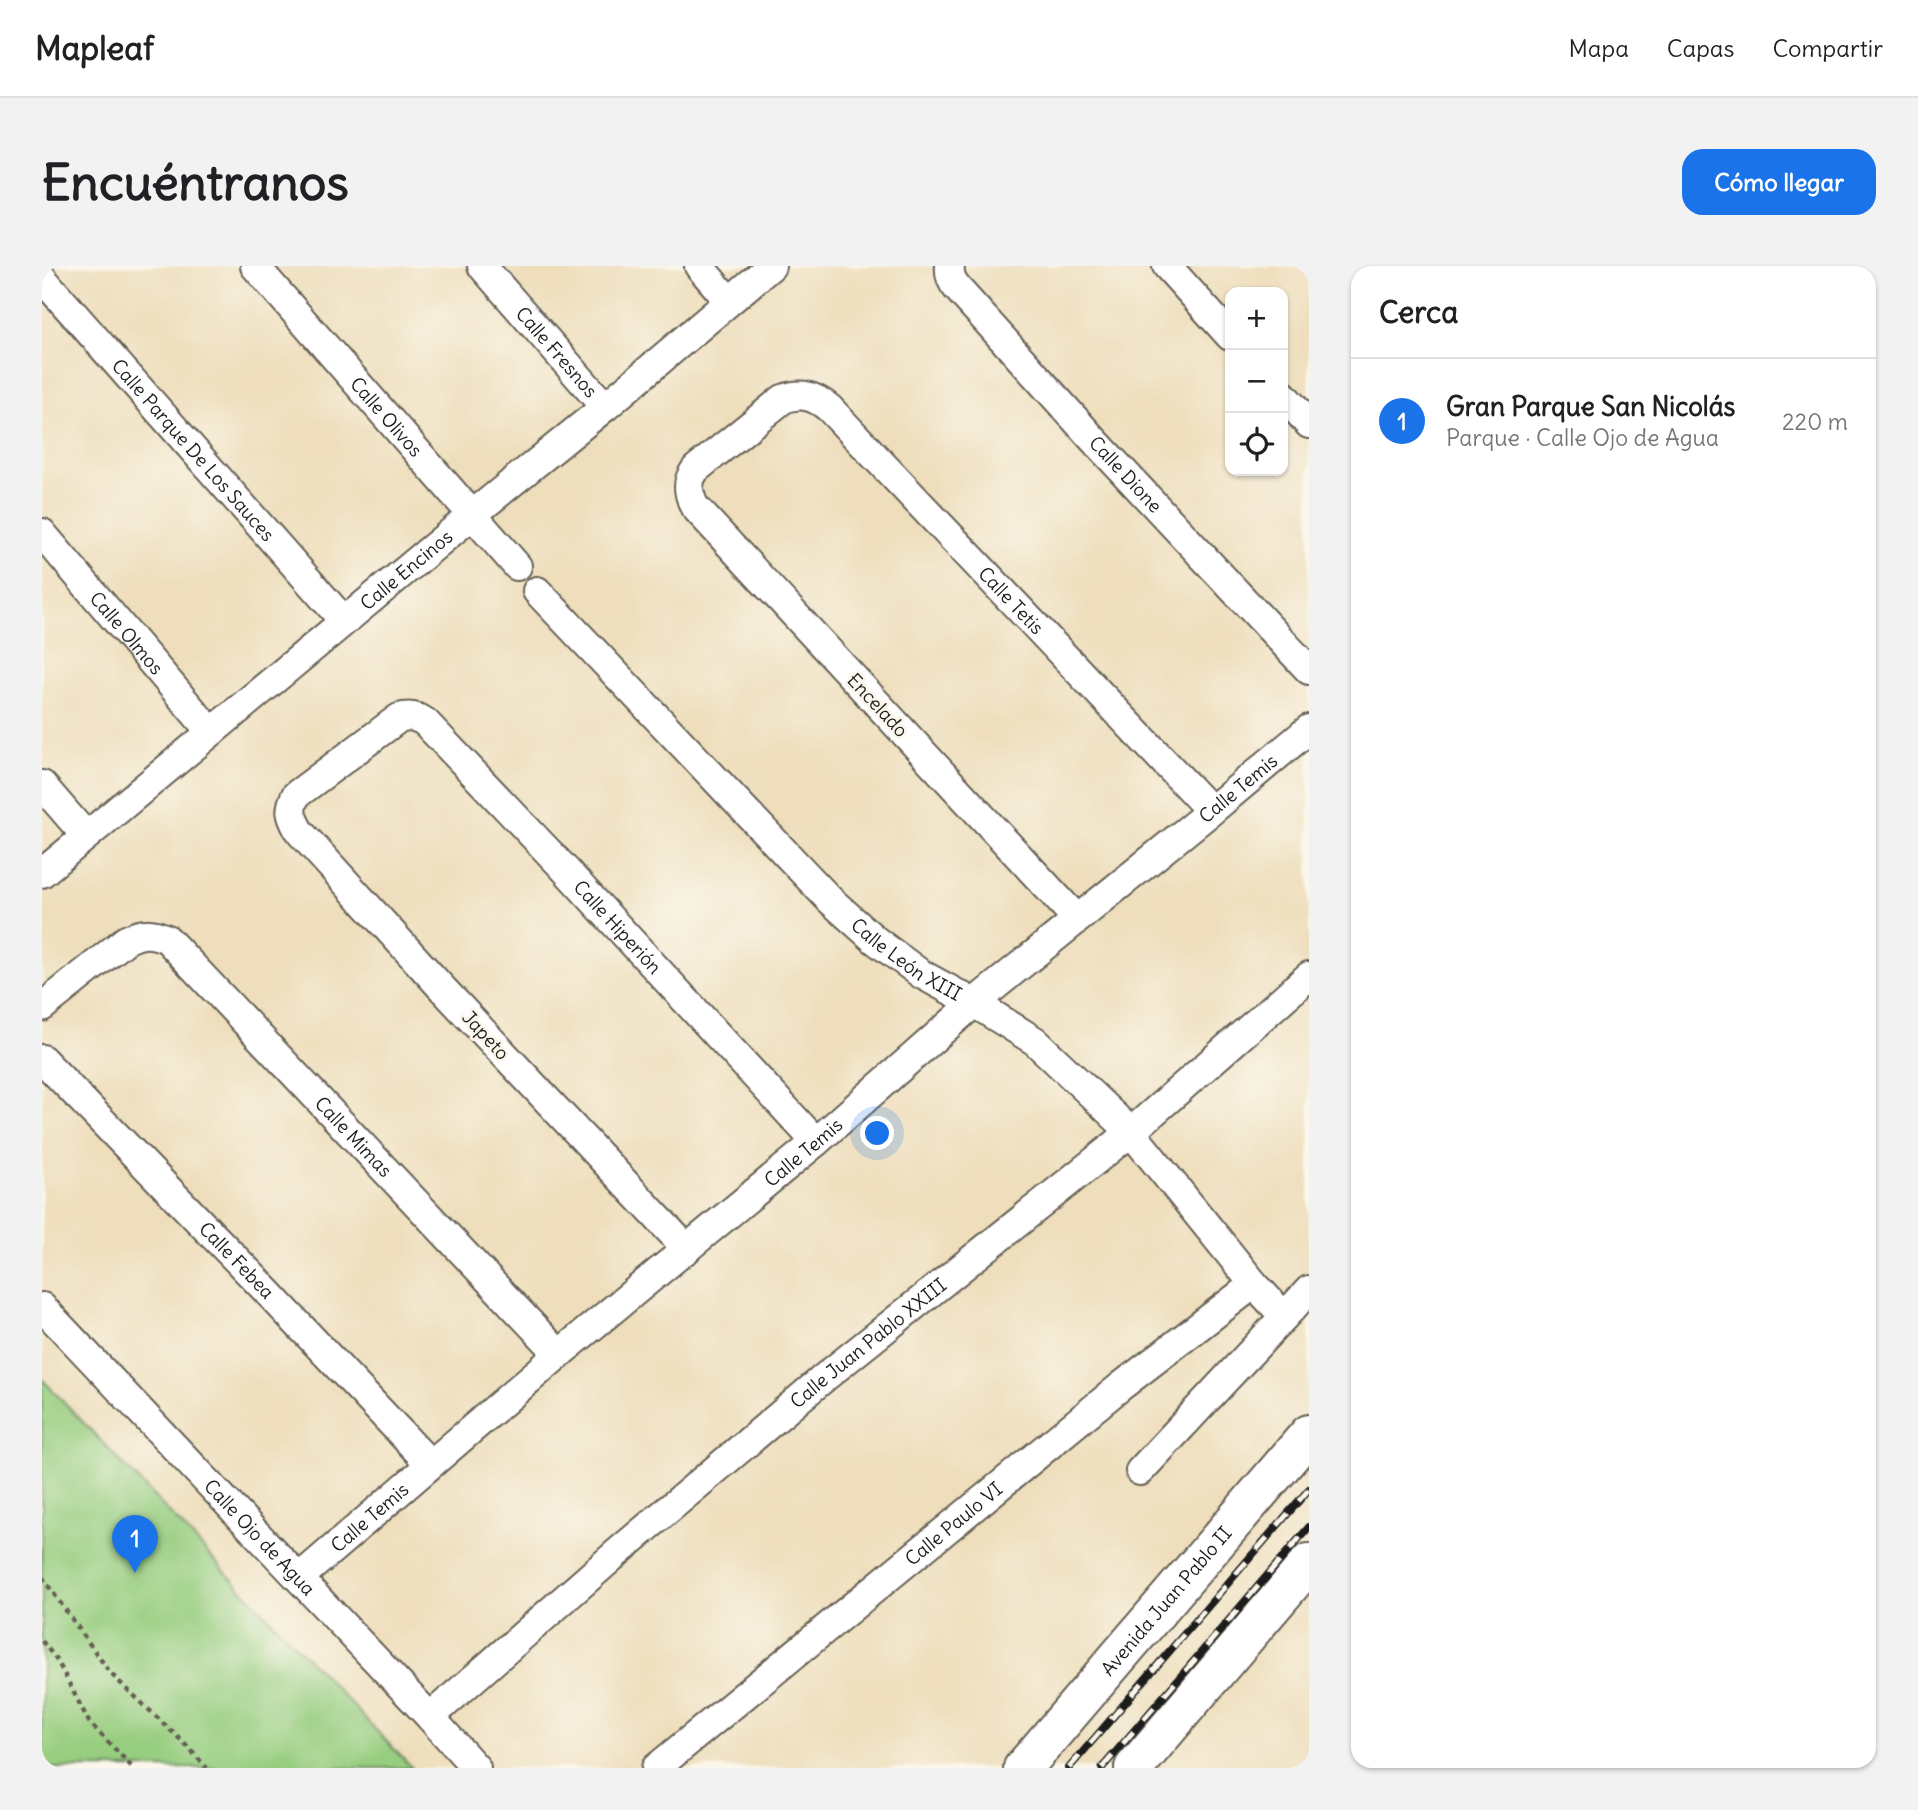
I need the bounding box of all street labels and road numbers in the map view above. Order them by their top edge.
street label: Calle Fresnos [511,301,603,402]
street label: Calle Parque De Los Sauces [107,354,280,546]
street label: Calle Olivos [345,372,428,462]
street label: Calle Dione [1084,431,1167,517]
street label: Calle Encinos [355,524,457,615]
street label: Calle Tetis [973,561,1049,639]
street label: Calle Olmos [85,586,169,679]
street label: Encelado [842,668,914,742]
street label: Calle Temis [1194,749,1282,828]
street label: Calle Hiperión [569,875,667,979]
street label: Calle León XIII [846,913,966,1006]
street label: Japeto [457,1005,515,1065]
street label: Calle Mimas [310,1091,397,1182]
street label: Calle Temis [759,1112,847,1192]
street label: Calle Febea [194,1216,280,1304]
street label: Calle Juan Pablo XXIII [785,1273,951,1413]
street label: Calle Ojo de Agua [199,1474,321,1601]
street label: Calle Temis [326,1477,413,1557]
street label: Calle Paulo VI [900,1477,1007,1571]
street label: Avenida Juan Pablo II [1096,1521,1237,1680]

